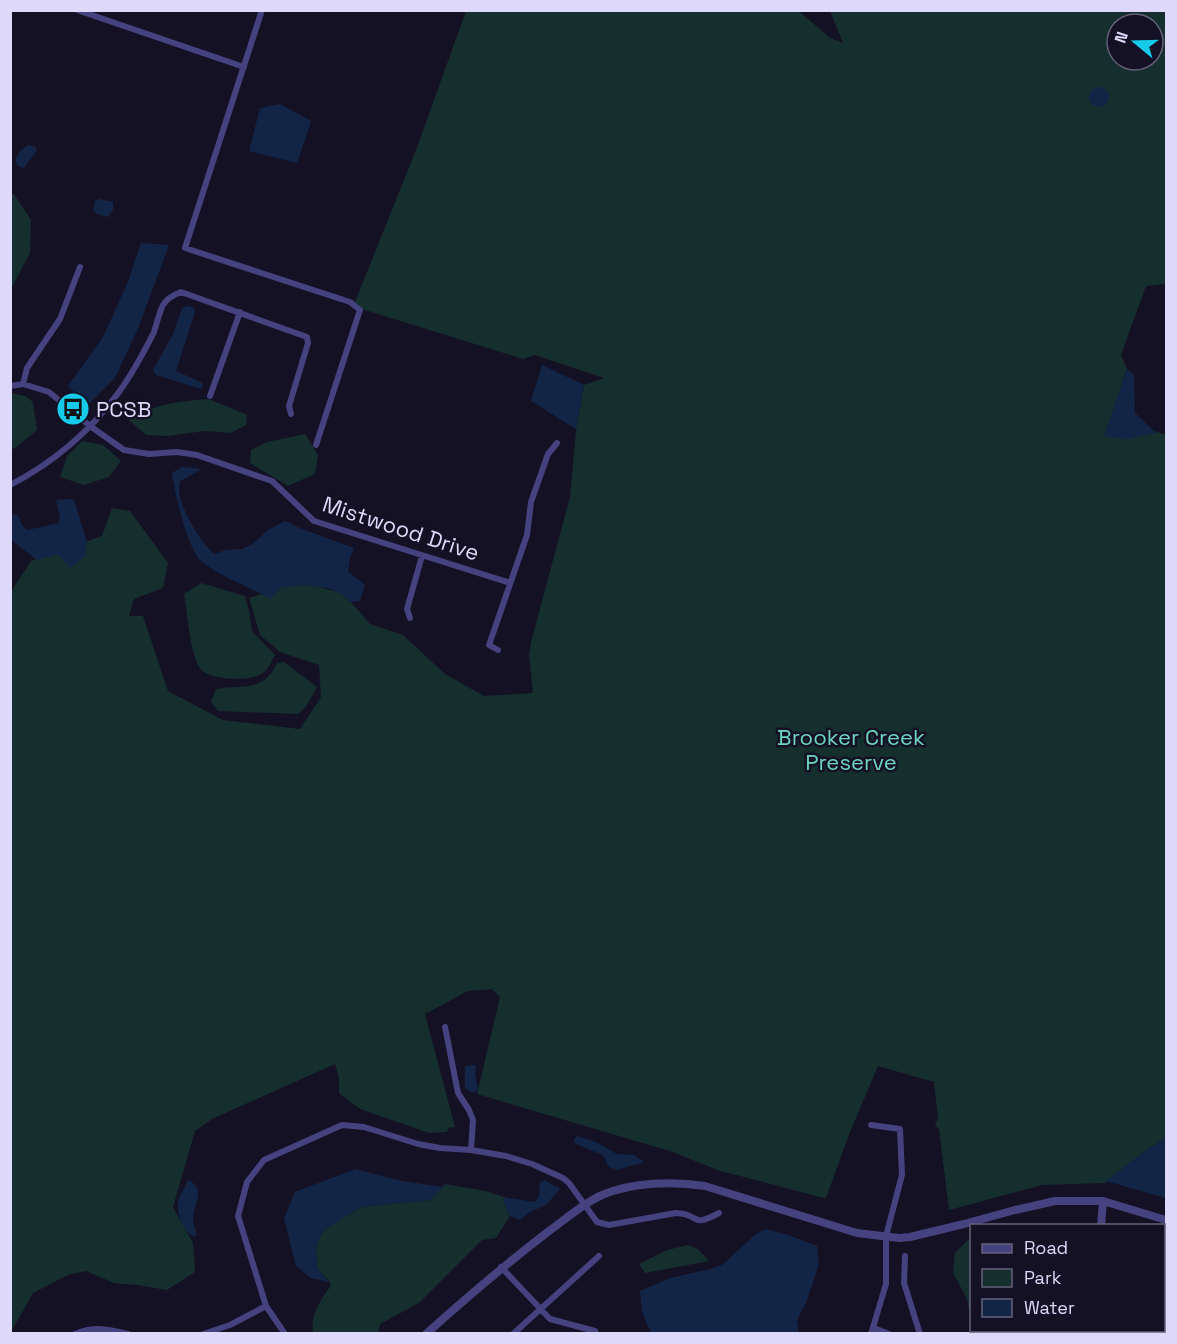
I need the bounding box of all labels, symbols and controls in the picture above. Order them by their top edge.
north arrow [1105,12,1165,72]
text: N [1110,29,1133,46]
bus stop icon: PCSB [55,391,91,427]
place label: PCSB [96,395,151,423]
street label: Mistwood Drive [319,489,483,567]
park label: Brooker Creek Preserve [777,723,925,776]
legend [970,1224,1165,1332]
text: Road [1024,1236,1068,1259]
text: Park [1024,1266,1062,1289]
text: Water [1024,1296,1075,1319]

